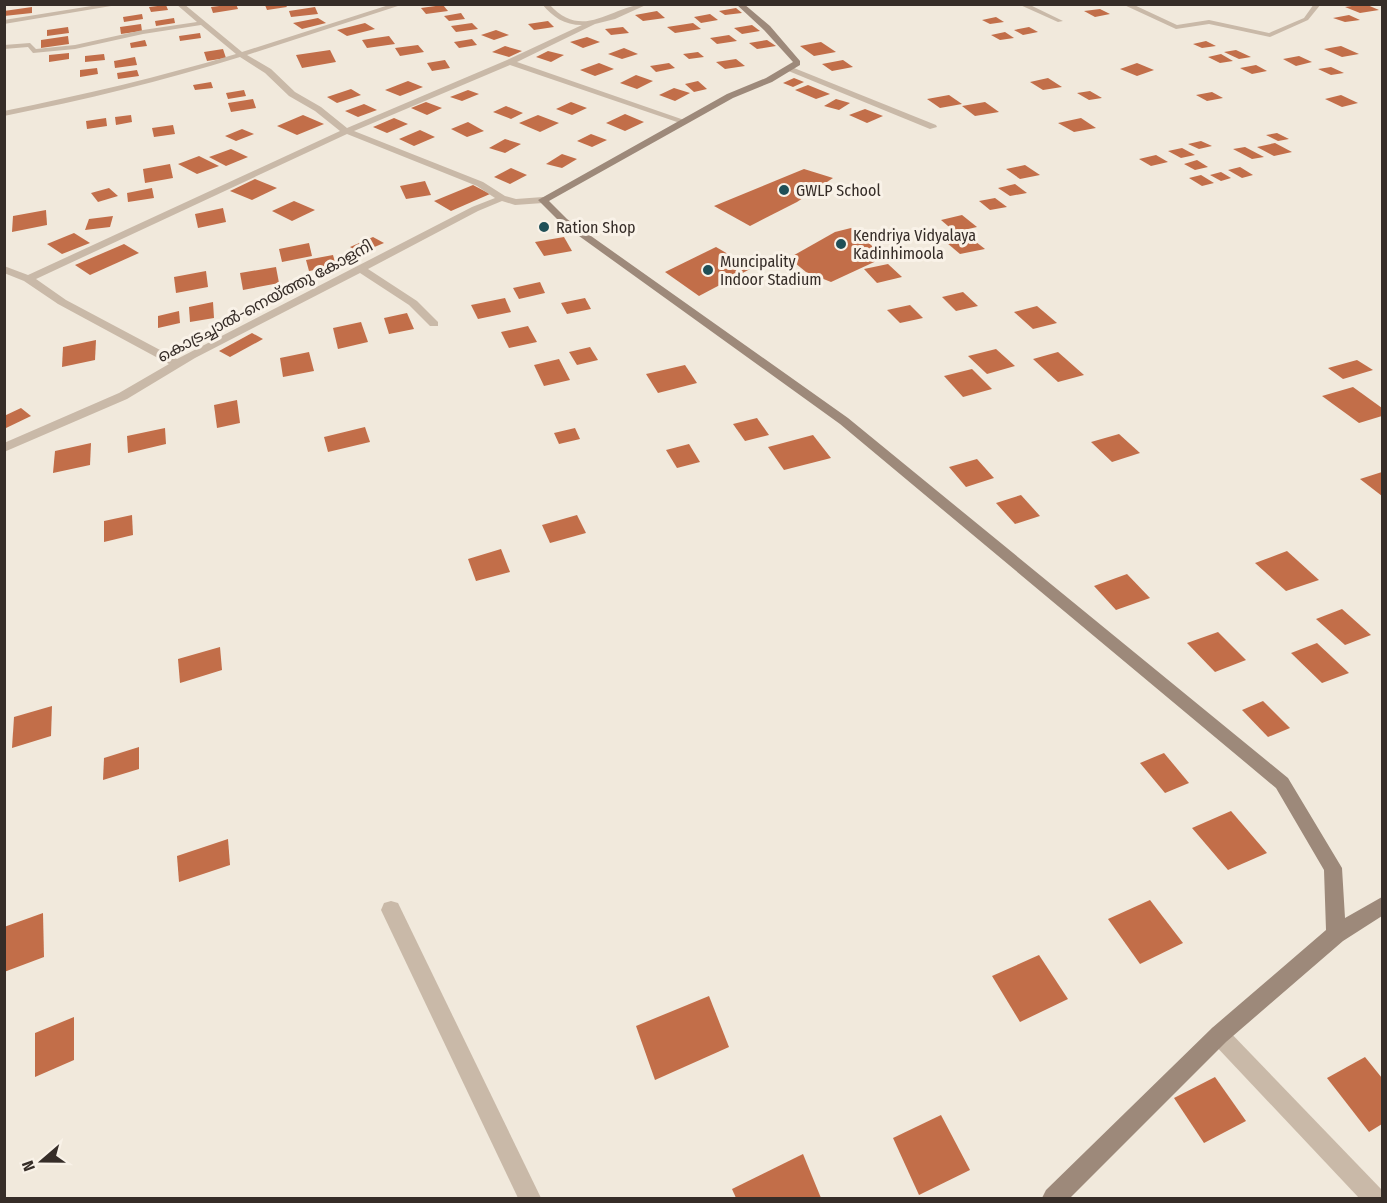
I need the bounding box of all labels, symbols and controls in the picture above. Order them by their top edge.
place label: GWLP School [796,181,881,200]
marker: GWLP School [777,183,791,197]
place label: Ration Shop [556,218,636,237]
marker: Ration Shop [537,220,551,234]
place label: Kendriya Vidyalaya Kadinhimoola [853,226,976,263]
street label: കൊട്രച്ചാൽ-നെയ്ത്തു കോളനി [154,236,376,367]
marker: Kendriya Vidyalaya Kadinhimoola [834,237,848,251]
place label: Muncipality Indoor Stadium [720,252,822,289]
marker: Muncipality Indoor Stadium [701,263,715,277]
north arrow [12,1131,72,1191]
text: N [18,1158,39,1174]

